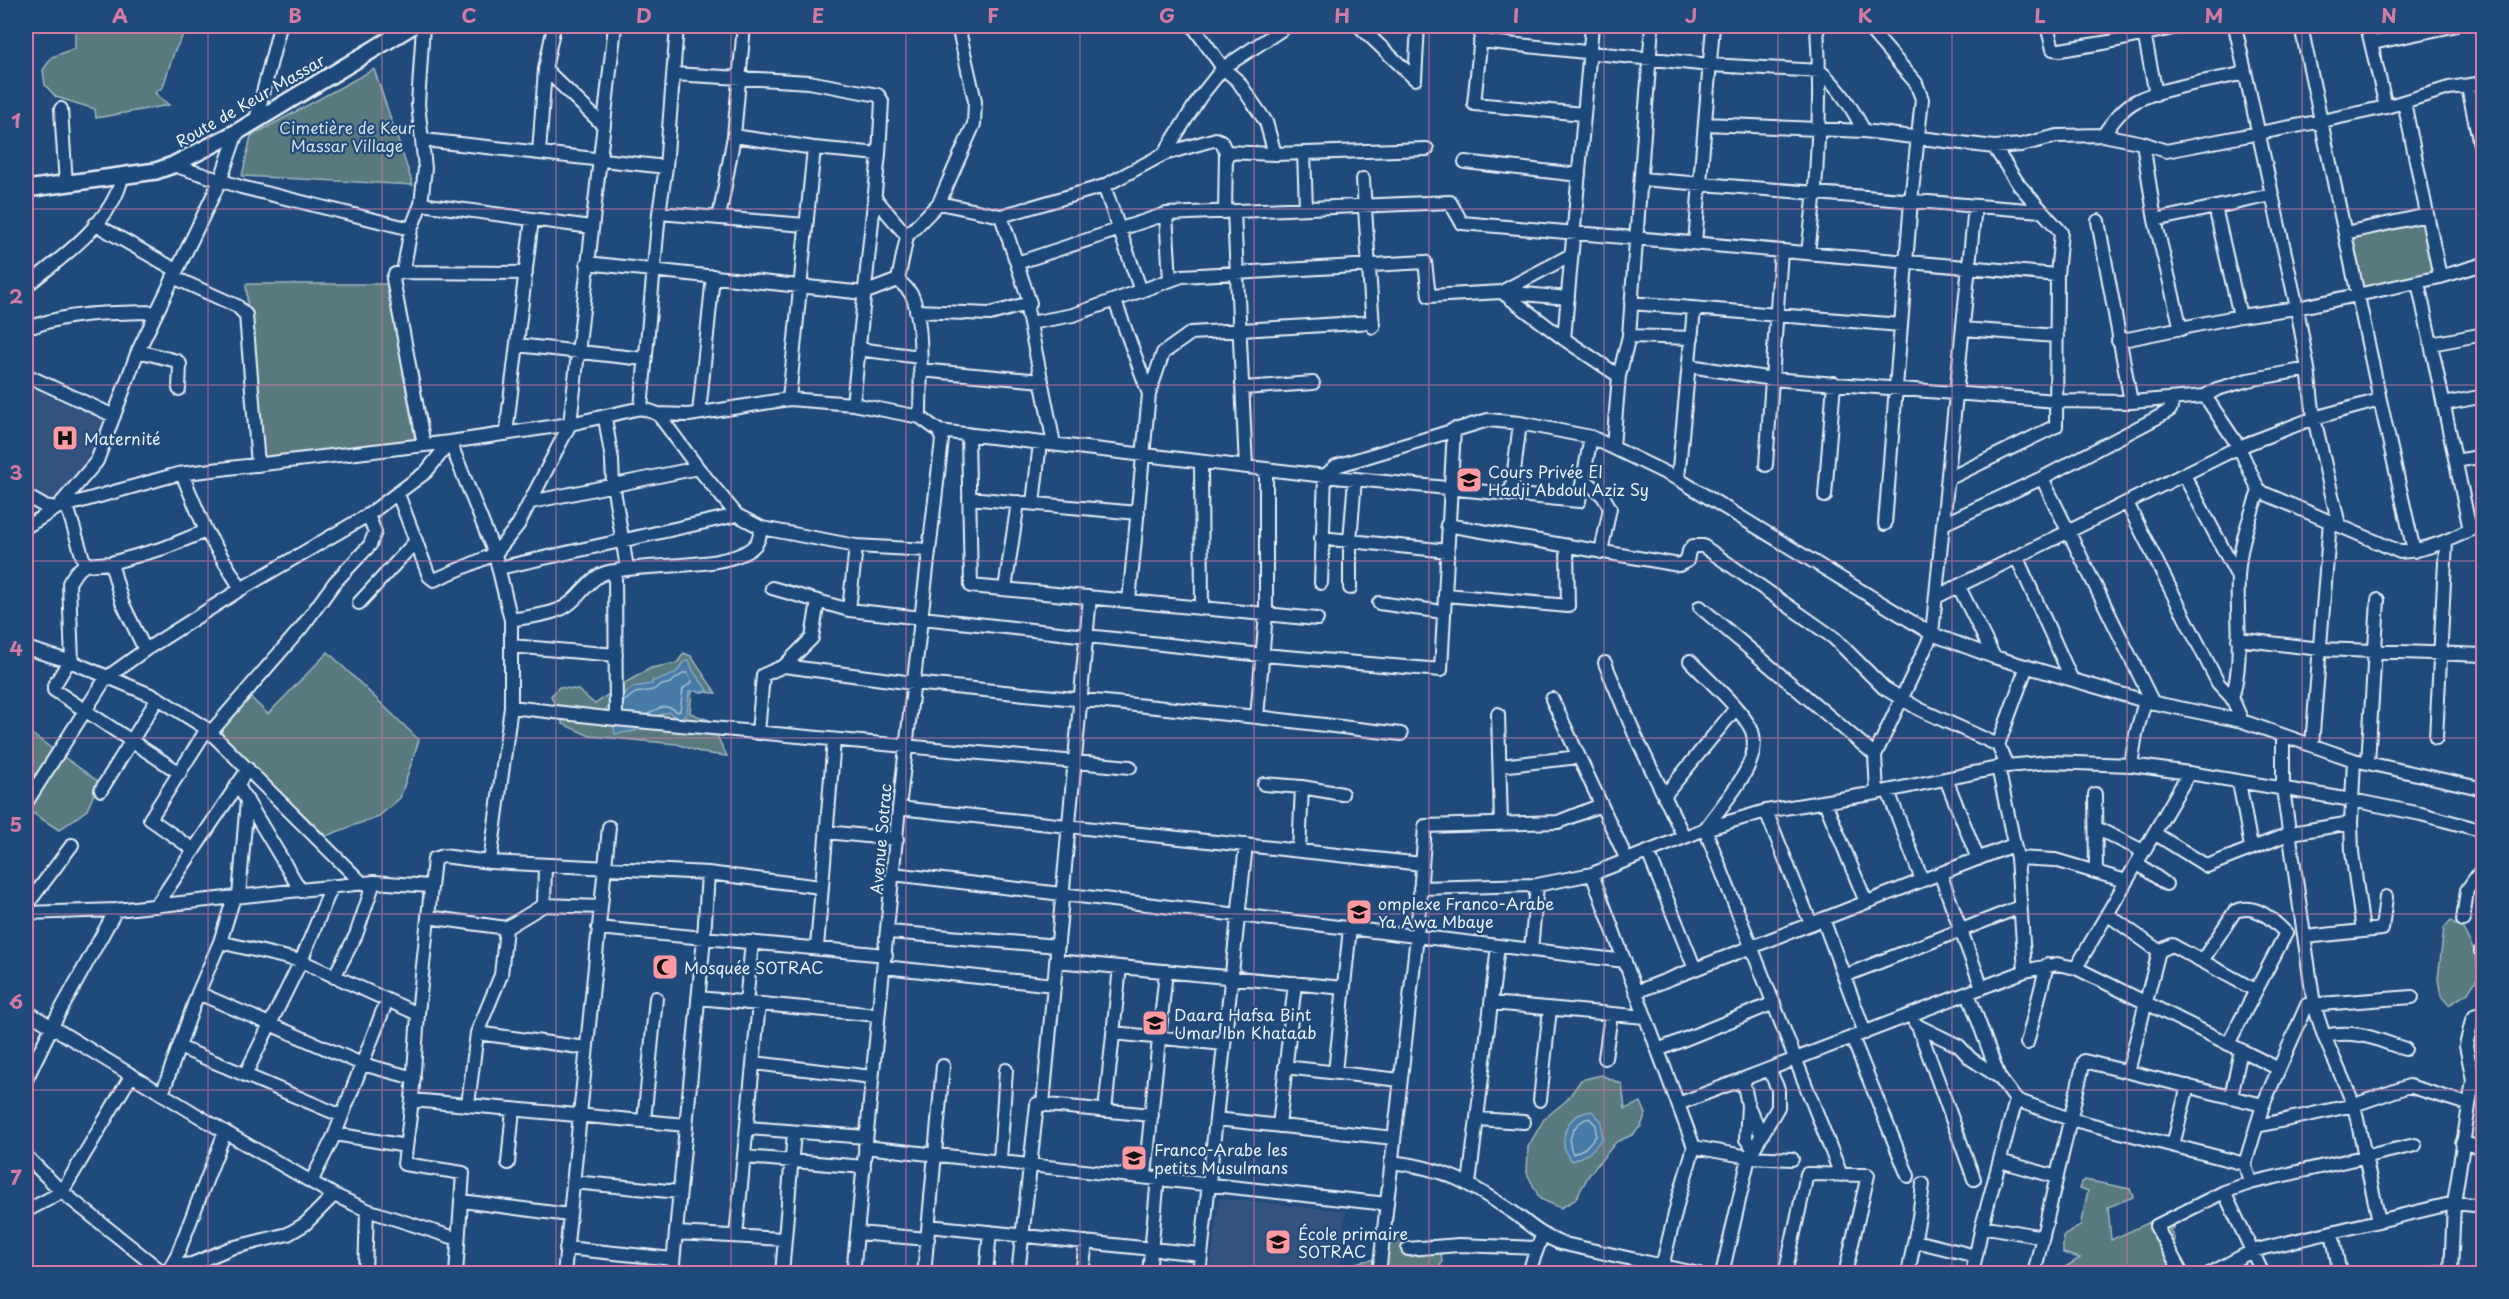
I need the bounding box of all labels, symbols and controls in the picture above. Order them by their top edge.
text: A [112,0,128,30]
text: B [288,0,302,30]
text: C [461,0,477,30]
text: D [636,0,652,30]
text: E [812,0,824,30]
text: F [987,0,999,30]
text: G [1159,0,1175,30]
text: H [1334,0,1350,30]
text: I [1513,0,1519,30]
text: J [1685,0,1697,30]
text: K [1858,0,1873,30]
text: L [2034,0,2046,30]
text: M [2205,0,2223,30]
text: N [2381,0,2397,30]
street label: Route de Keur Massar [171,47,330,153]
text: 1 [11,105,21,135]
park label: Cimetière de Keur Massar Village [279,115,416,157]
text: 2 [9,281,23,311]
hospital icon: Maternité [50,423,80,453]
place label: Maternité [84,426,161,450]
text: 3 [9,457,23,487]
place label: Cours Privée El Hadji Abdoul Aziz Sy [1488,459,1649,501]
school or university icon: Cours Privée El Hadji Abdoul Aziz Sy [1454,465,1484,495]
text: 4 [9,633,23,663]
street label: Avenue Sotrac [863,783,897,895]
text: 5 [10,809,22,839]
place label: omplexe Franco-Arabe Ya Awa Mbaye [1378,891,1554,933]
school or university icon: omplexe Franco-Arabe Ya Awa Mbaye [1344,897,1374,927]
mosque icon: Mosquée SOTRAC [650,952,680,982]
place label: Mosquée SOTRAC [684,955,824,979]
text: 6 [9,986,23,1016]
place label: Daara Hafsa Bint Umar Ibn Khataab [1174,1002,1317,1044]
school or university icon: Daara Hafsa Bint Umar Ibn Khataab [1140,1008,1170,1038]
place label: Franco-Arabe les petits Musulmans [1154,1137,1288,1179]
school or university icon: Franco-Arabe les petits Musulmans [1119,1143,1149,1173]
text: 7 [10,1162,22,1192]
place label: École primaire SOTRAC [1298,1221,1408,1263]
school or university icon: École primaire SOTRAC [1263,1227,1293,1257]

